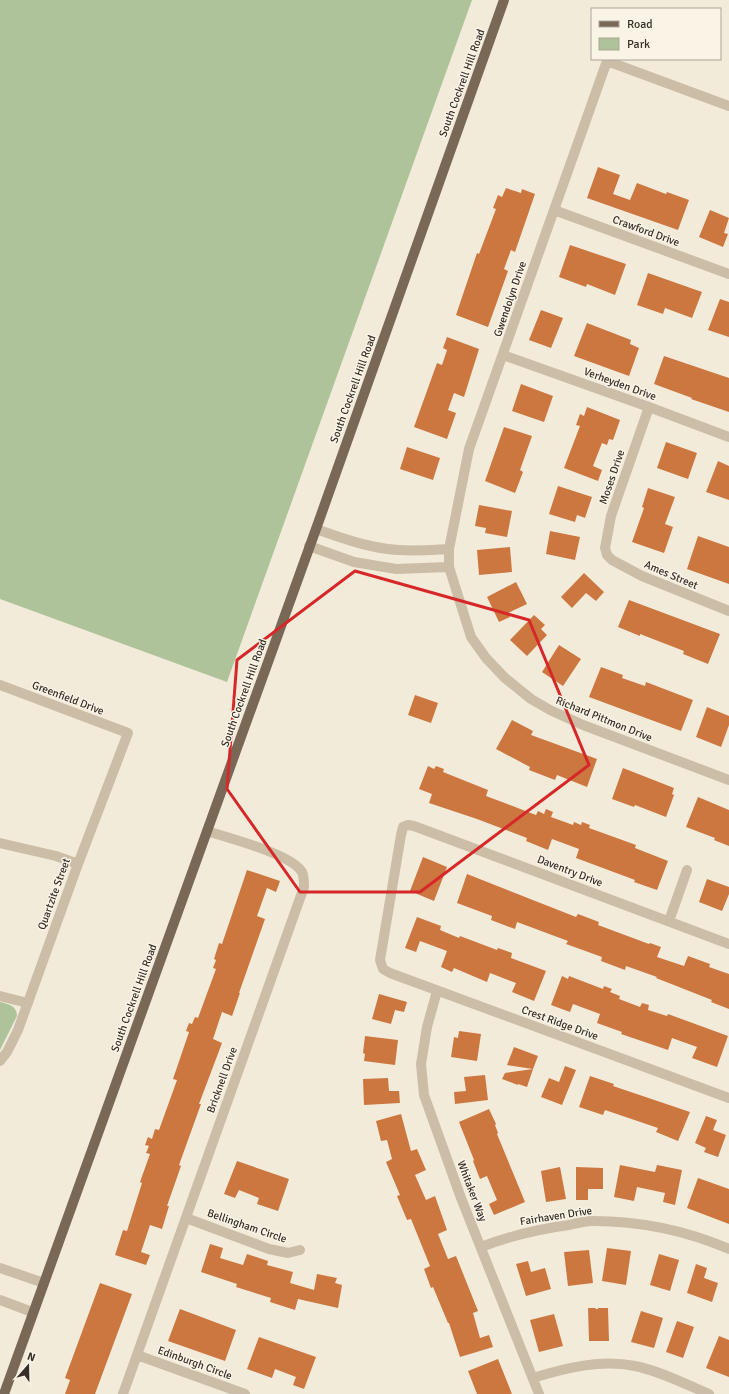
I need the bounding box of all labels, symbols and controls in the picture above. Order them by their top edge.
legend [591,8,721,60]
text: Road [627,17,653,32]
street label: South Cockrell Hill Road [436,27,488,139]
text: Park [627,37,650,52]
street label: Crawford Drive [611,213,681,249]
street label: Gwendolyn Drive [491,259,529,339]
street label: South Cockrell Hill Road [327,333,379,445]
street label: Verheyden Drive [582,365,658,403]
street label: Moses Drive [597,448,627,506]
street label: Ames Street [642,558,700,592]
street label: South Cockrell Hill Road [218,637,270,749]
street label: Greenfield Drive [30,678,106,718]
street label: Richard Pittmon Drive [554,694,654,744]
street label: Daventry Drive [535,853,605,889]
street label: Quartzite Street [35,856,73,932]
street label: South Cockrell Hill Road [108,942,160,1054]
street label: Crest Ridge Drive [520,1003,600,1043]
street label: Bricknell Drive [204,1045,240,1115]
street label: Whitaker Way [454,1159,490,1224]
street label: Fairhaven Drive [519,1204,593,1228]
street label: Bellingham Circle [206,1206,288,1246]
street label: Edinburgh Circle [156,1344,234,1382]
north arrow [8,1346,48,1386]
text: N [25,1350,37,1364]

